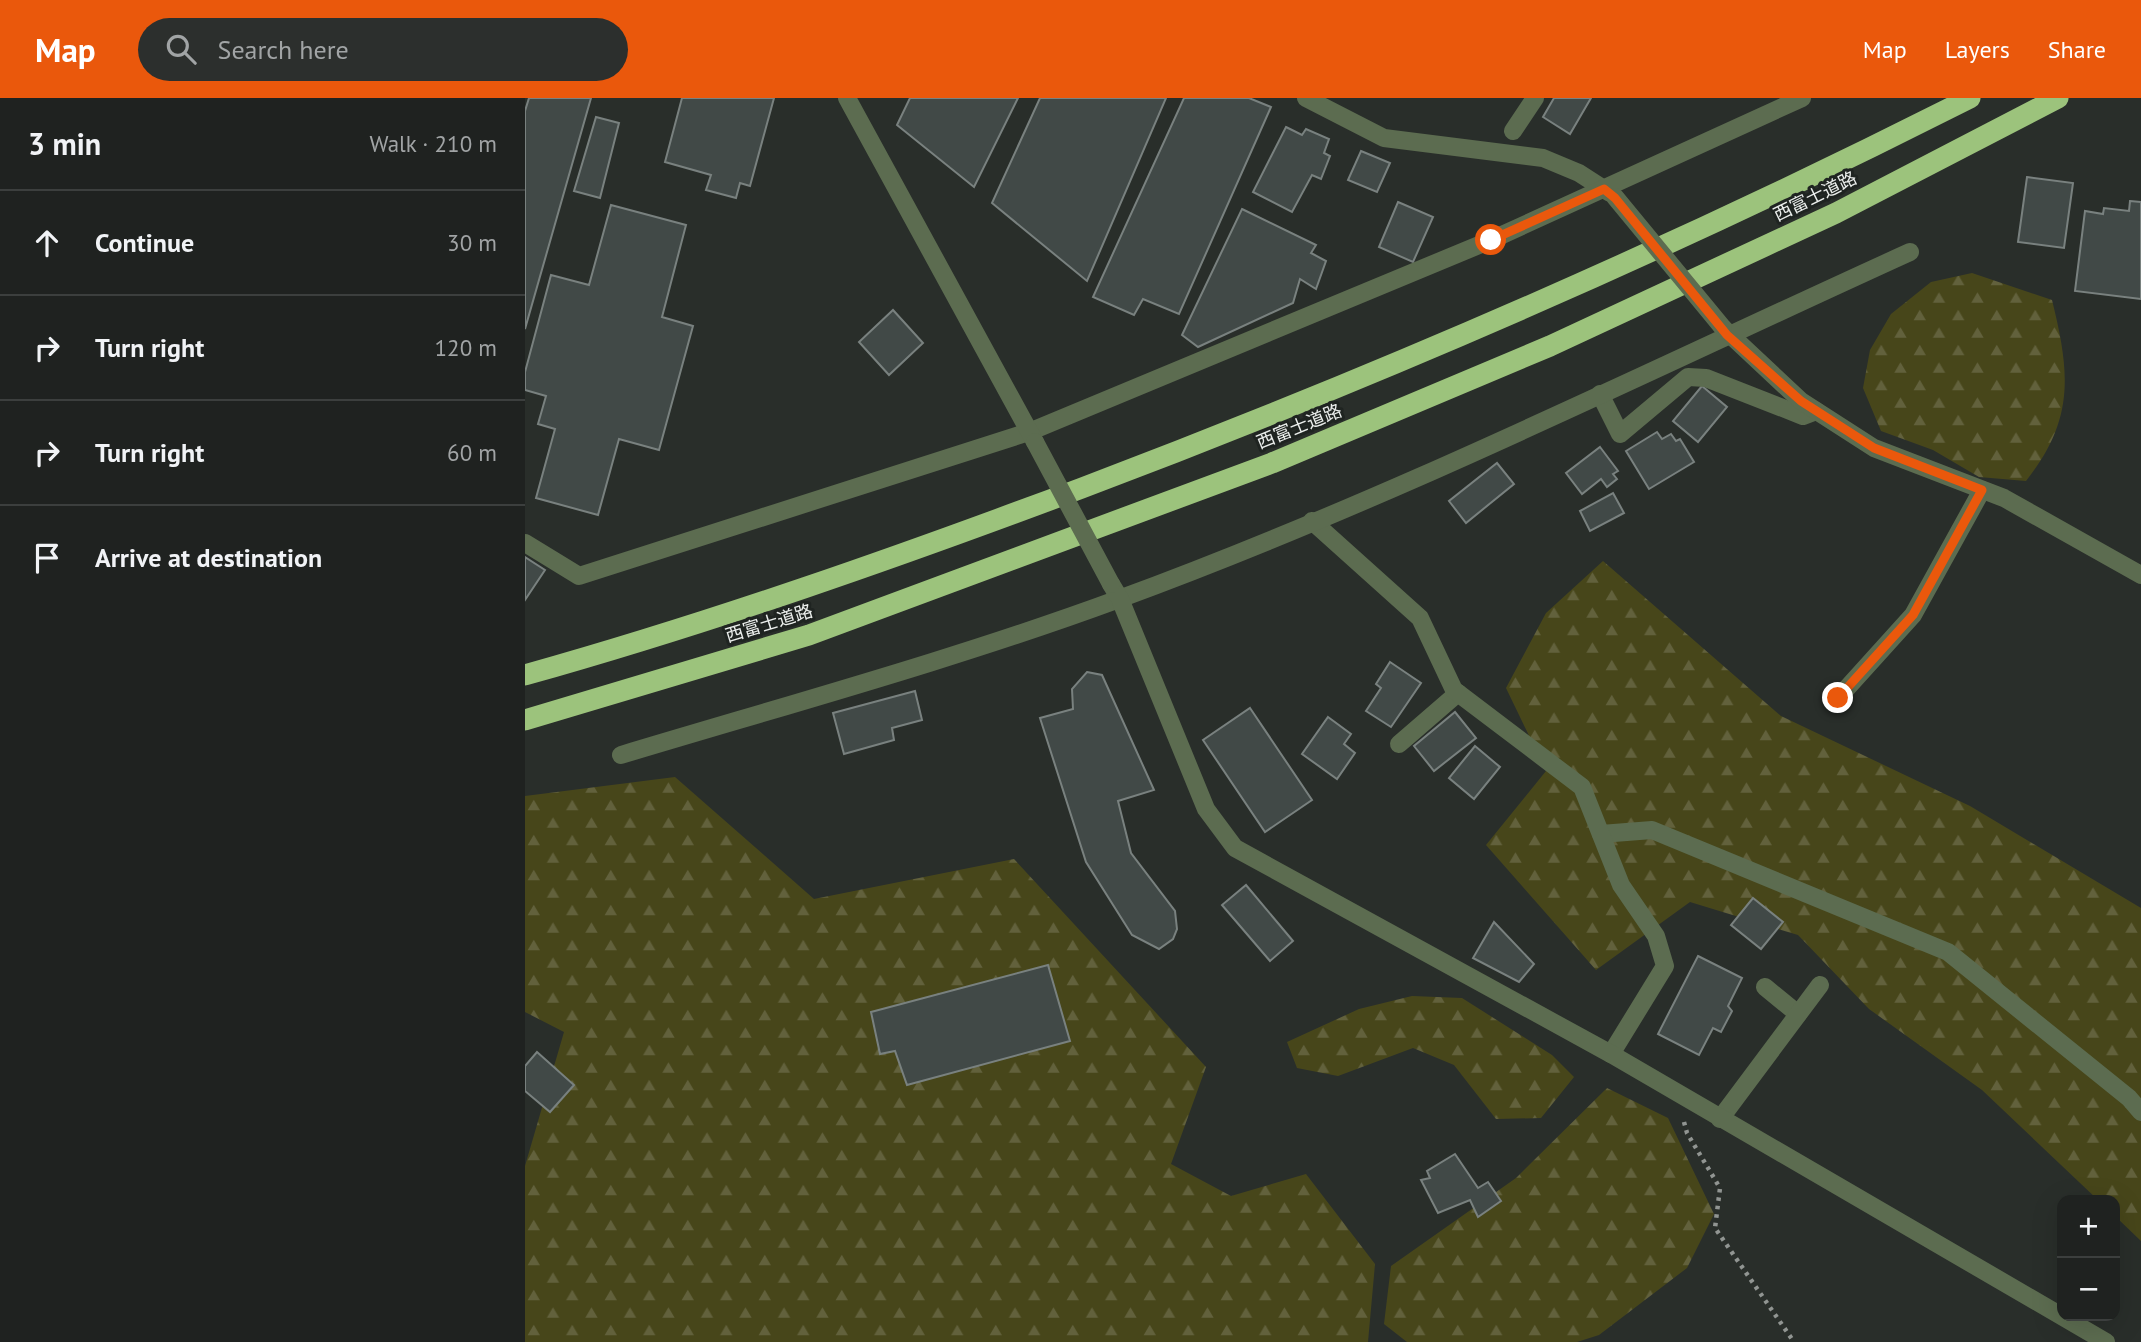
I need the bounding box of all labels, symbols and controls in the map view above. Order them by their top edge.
search box [138,18,628,81]
text: Map [35,28,96,71]
icon: search [162,30,200,68]
text: Search here [218,33,349,66]
text: Map [1863,34,1907,65]
text: Layers [1945,34,2010,65]
text: Share [2048,34,2106,65]
text: 3 min [28,124,101,163]
text: Walk · 210 m [370,129,497,158]
street label: 西富士道路 [1770,166,1860,226]
icon: ahead [28,224,66,262]
route start [1475,224,1506,255]
text: Continue [95,226,194,259]
text: 30 m [447,228,497,257]
icon: right [28,329,66,367]
text: Turn right [95,331,204,364]
text: 120 m [435,333,497,362]
street label: 西富士道路 [1253,398,1345,454]
icon: right [28,434,66,472]
text: Turn right [95,436,204,469]
text: 60 m [447,438,497,467]
icon: arrive [28,539,66,577]
text: Arrive at destination [95,541,322,574]
street label: 西富士道路 [723,599,815,647]
route end [1822,682,1853,713]
map controls [2057,1195,2120,1321]
button: + [2057,1195,2120,1258]
button: − [2057,1258,2120,1321]

